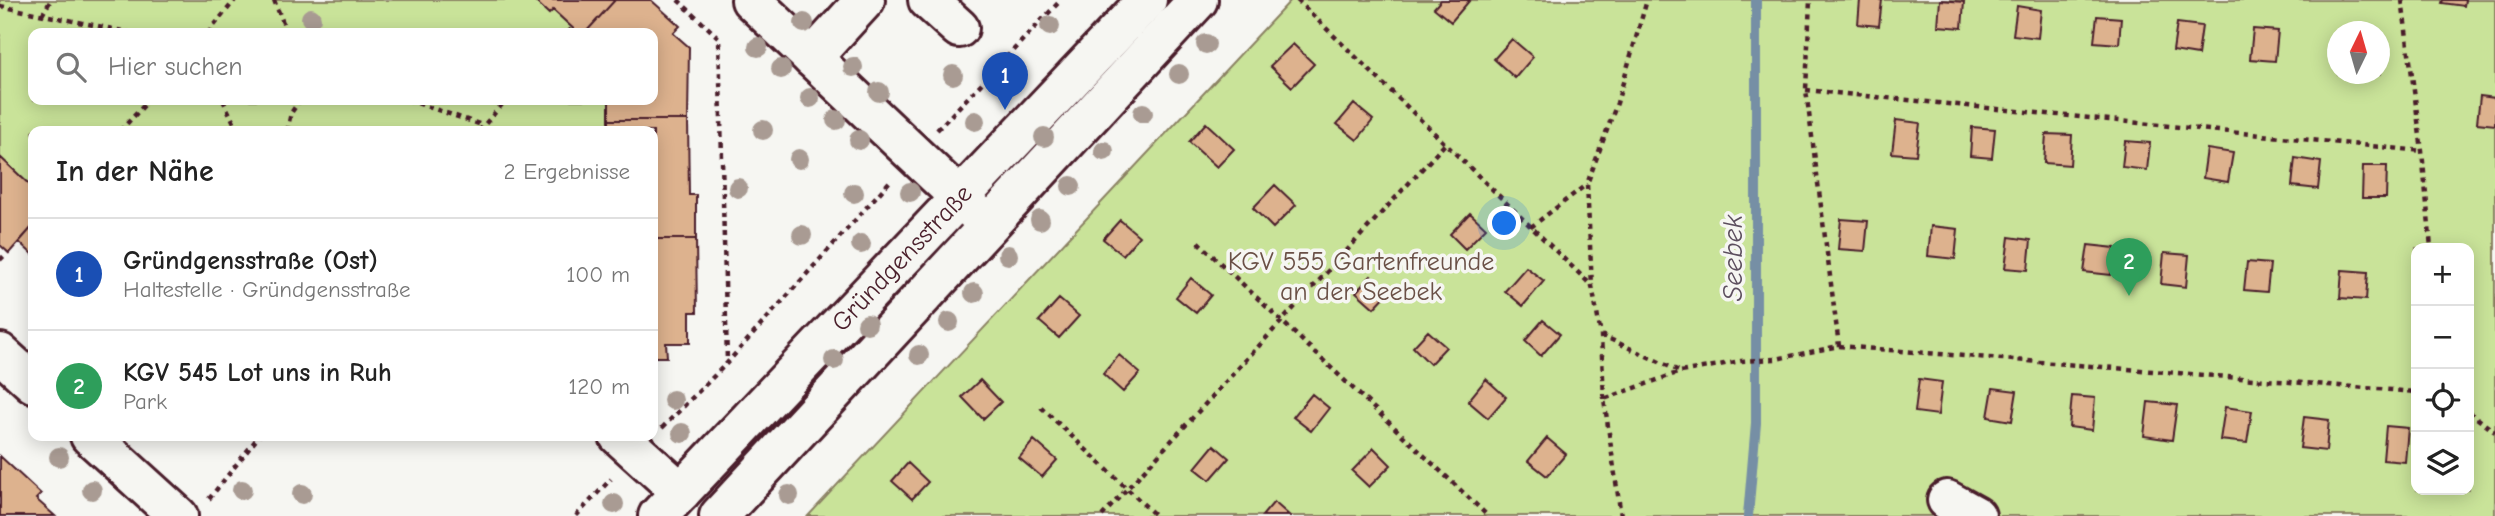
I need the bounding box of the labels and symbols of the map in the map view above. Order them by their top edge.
north arrow [2327,21,2390,84]
pin: 1 [982,52,1028,110]
street label: Gründgensstraße [826,179,979,338]
your location [1487,206,1521,240]
water label: Seebek [1717,214,1749,301]
pin: 2 [2106,238,2152,296]
park label: KGV 555 Gartenfreunde an der Seebek [1228,247,1494,307]

